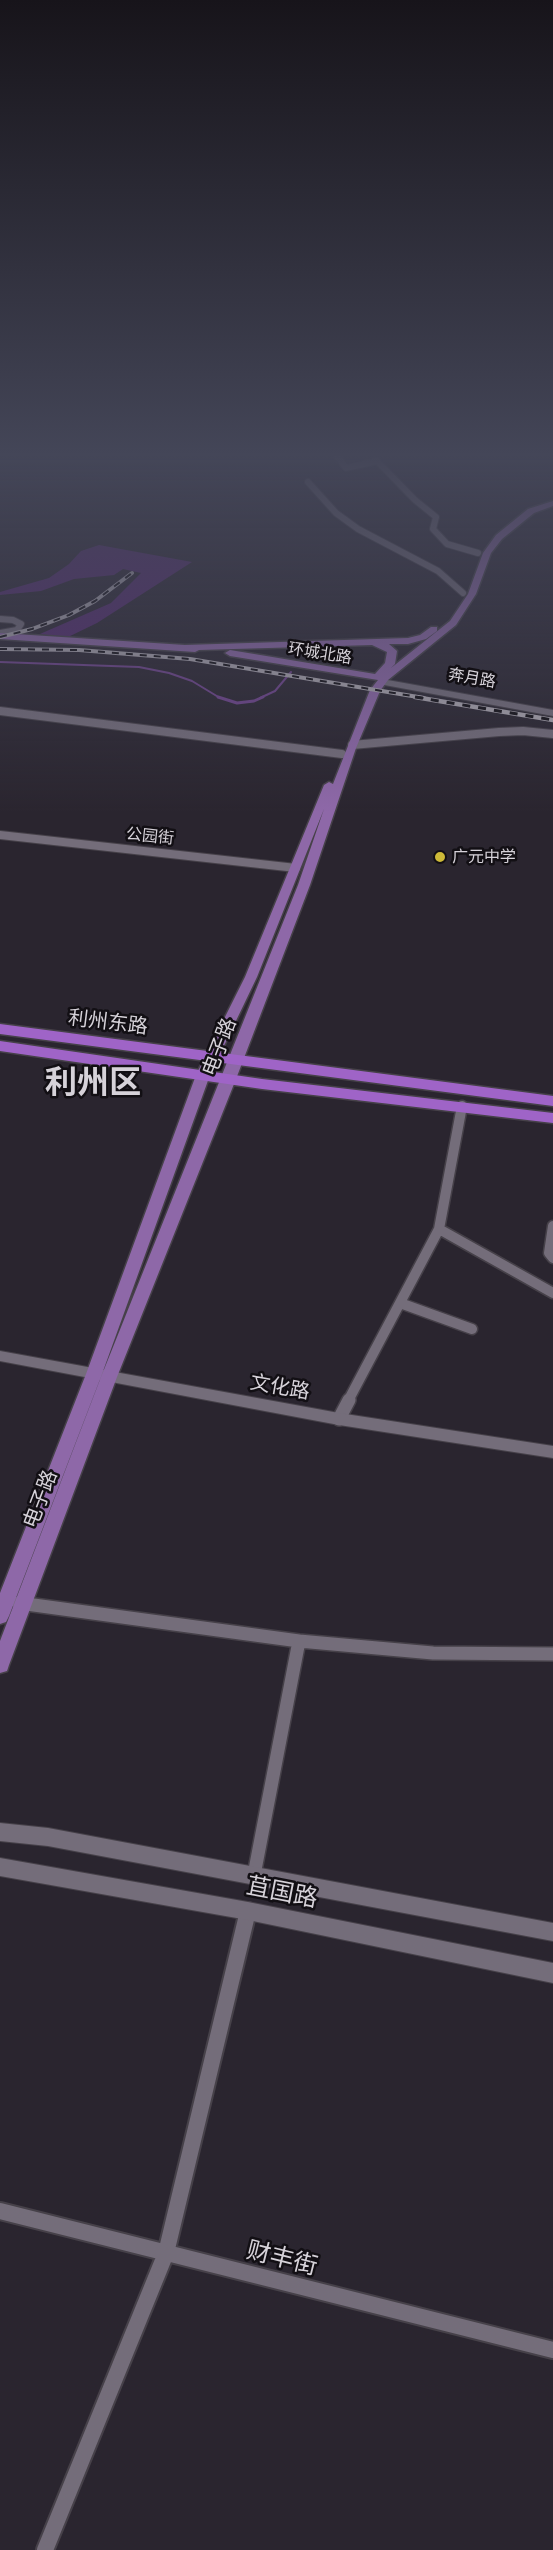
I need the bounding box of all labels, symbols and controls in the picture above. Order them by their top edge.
street label: 环城北路 [287,639,353,667]
street label: 奔月路 [447,664,497,692]
street label: 公园街 [125,824,175,848]
place label: 广元中学 [452,847,516,867]
marker: 广元中学 [433,850,447,864]
street label: 利州东路 [67,1005,149,1039]
street label: 电子路 [197,1015,241,1079]
district label: 利州区 [45,1063,141,1101]
street label: 文化路 [248,1370,312,1404]
street label: 电子路 [18,1467,62,1531]
street label: 苴国路 [244,1871,320,1913]
street label: 财丰街 [244,2235,320,2281]

